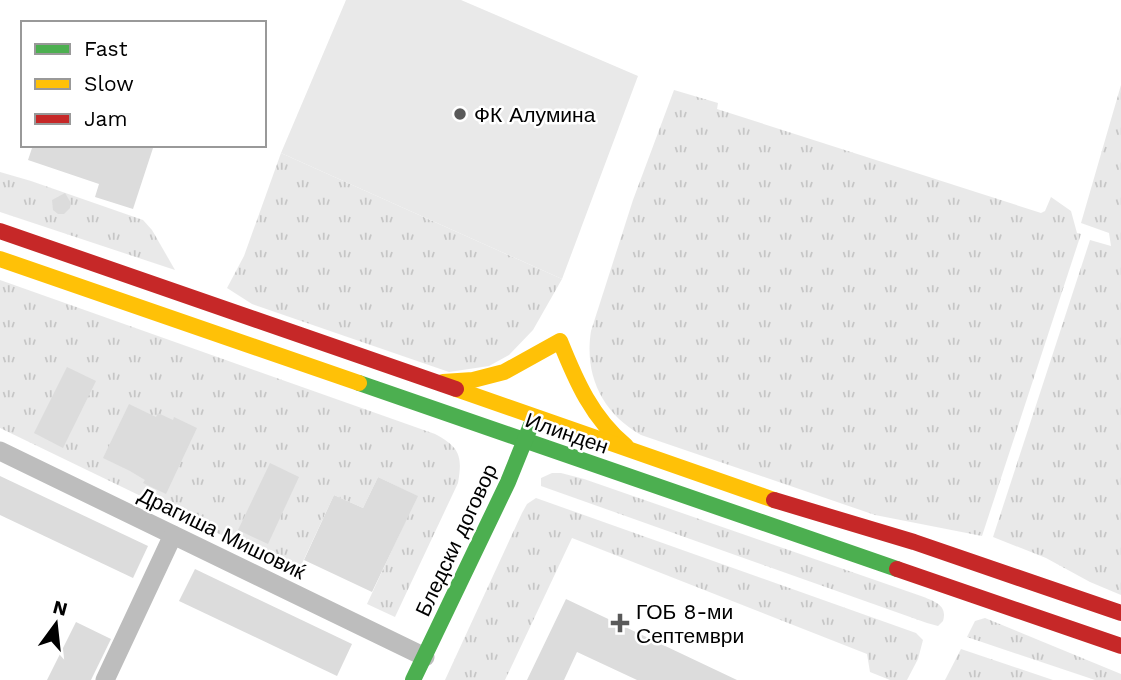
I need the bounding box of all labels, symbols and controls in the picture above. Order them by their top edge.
legend [21,21,266,147]
text: Fast [84,36,128,61]
text: Slow [84,71,134,96]
place label: ФК Алумина [474,102,596,127]
text: Jam [84,106,127,131]
marker: ФК Алумина [452,106,468,122]
street label: Илинден [522,407,612,459]
street label: Бледски договор [410,460,502,620]
street label: Драгиша Мишовиќ [135,482,310,585]
north arrow [21,589,91,659]
text: N [50,595,70,621]
place label: ГОБ 8-ми Септември [636,599,744,648]
marker: ГОБ 8-ми Септември [610,613,630,633]

